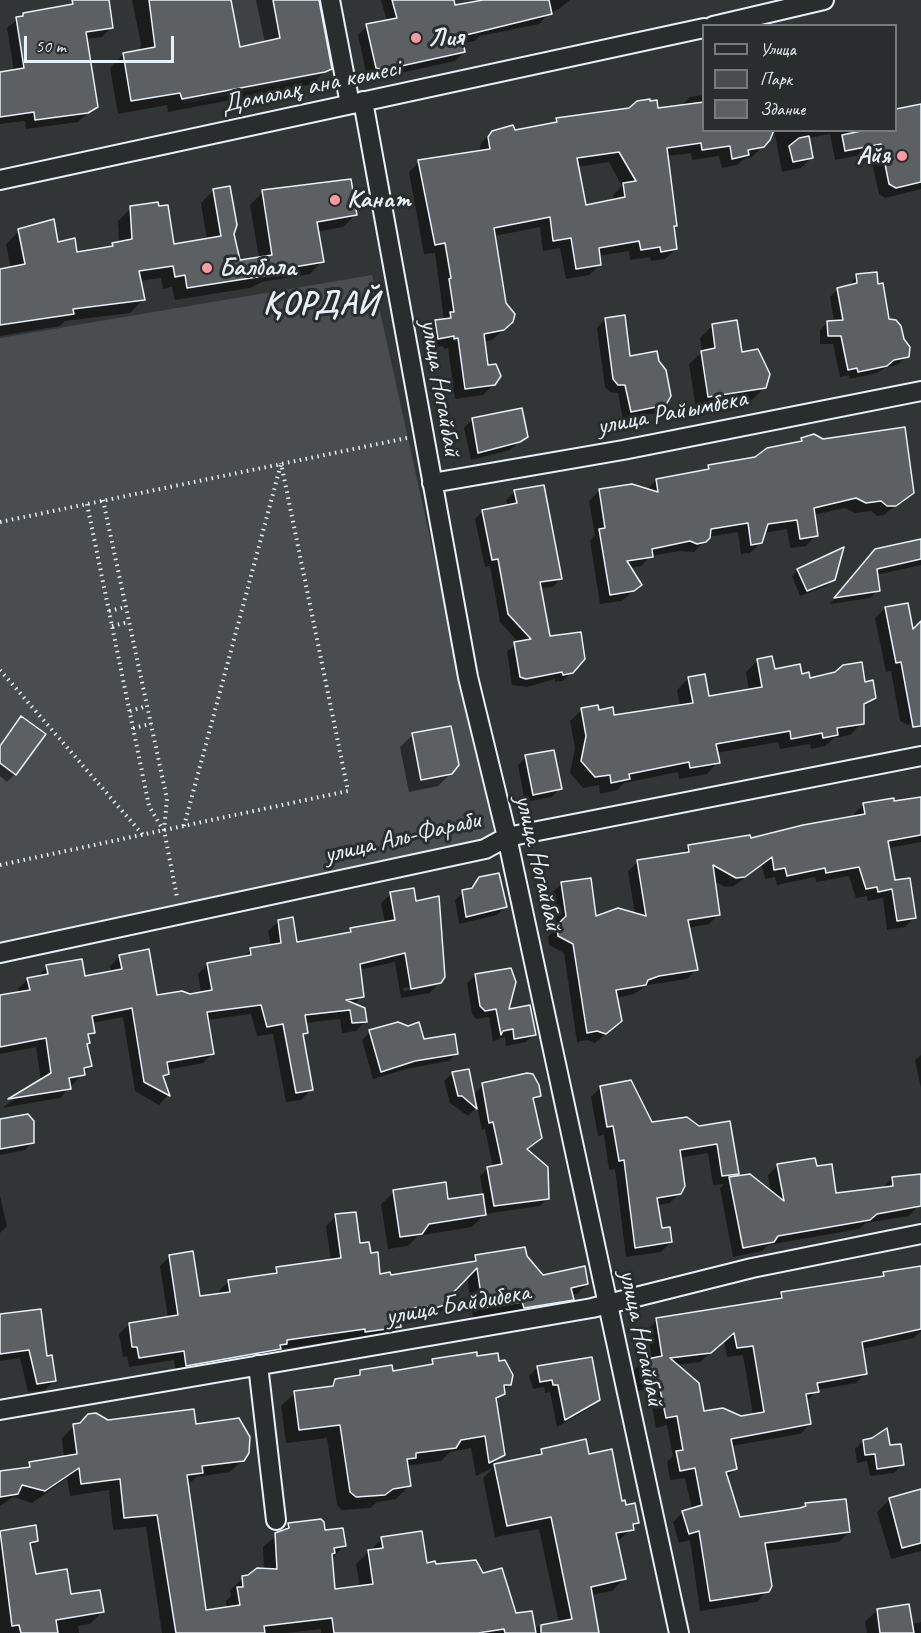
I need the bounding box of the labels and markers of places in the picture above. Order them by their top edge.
place label: Лия [428,22,464,54]
marker: Лия [409,31,423,45]
place label: Айя [856,140,890,172]
marker: Айя [895,149,909,163]
place label: Канат [347,184,411,216]
marker: Канат [328,193,342,207]
place label: Балбала [219,252,296,284]
marker: Балбала [200,261,214,275]

